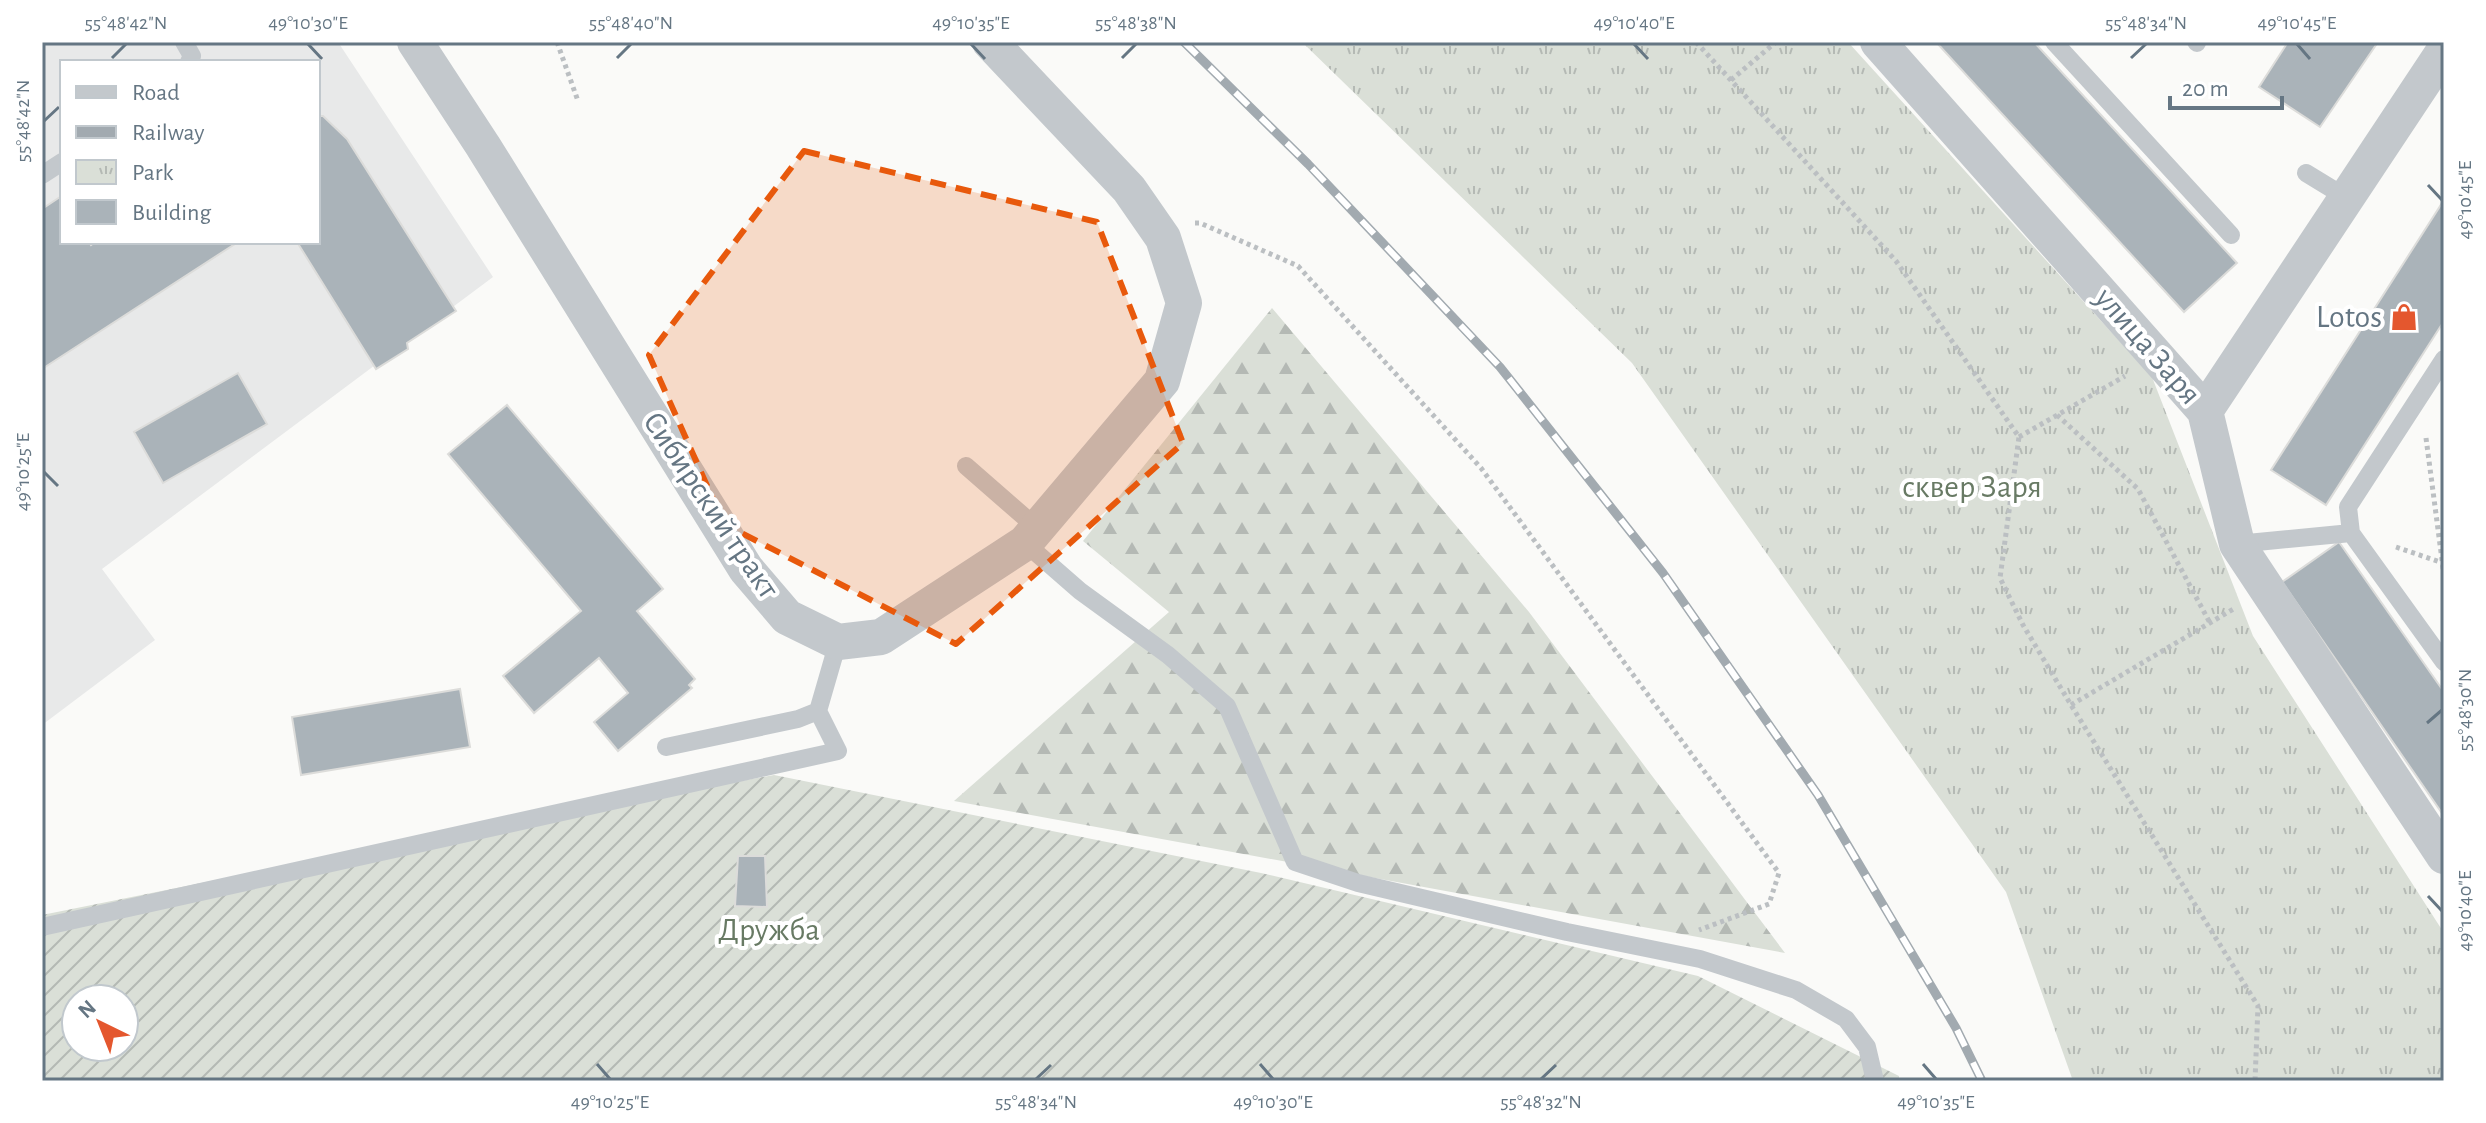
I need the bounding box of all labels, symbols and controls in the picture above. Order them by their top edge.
text: 55°48'42"N [85,13,167,33]
text: 49°10'30"E [268,13,348,33]
text: 55°48'40"N [589,13,673,33]
text: 49°10'35"E [932,13,1010,33]
text: 55°48'38"N [1095,13,1177,33]
text: 49°10'40"E [1593,13,1675,33]
text: 55°48'34"N [2105,13,2187,33]
text: 49°10'45"E [2258,13,2337,33]
legend [60,60,320,244]
scale bar [2170,60,2282,110]
text: 20 m [2182,77,2229,101]
text: 55°48'42"N [13,80,33,162]
text: Road [132,81,180,105]
text: Railway [132,121,204,145]
text: 49°10'45"E [2455,160,2475,239]
text: Park [132,161,173,185]
text: Building [132,201,211,225]
street label: улица Заря [2088,281,2207,410]
place label: Lotos [2316,301,2382,333]
shop icon: Lotos [2389,302,2419,332]
street label: Сибирский тракт [637,406,785,604]
text: 49°10'25"E [13,432,33,511]
park label: сквер Заря [1902,471,2042,503]
text: 55°48'30"N [2455,668,2475,752]
text: 49°10'40"E [2455,870,2475,952]
park label: Дружба [718,914,820,946]
north arrow [60,983,140,1063]
text: N [74,996,100,1022]
text: 49°10'25"E [571,1092,650,1112]
text: 55°48'34"N [995,1092,1077,1112]
text: 49°10'30"E [1233,1092,1313,1112]
text: 55°48'32"N [1500,1092,1582,1112]
text: 49°10'35"E [1897,1092,1975,1112]

